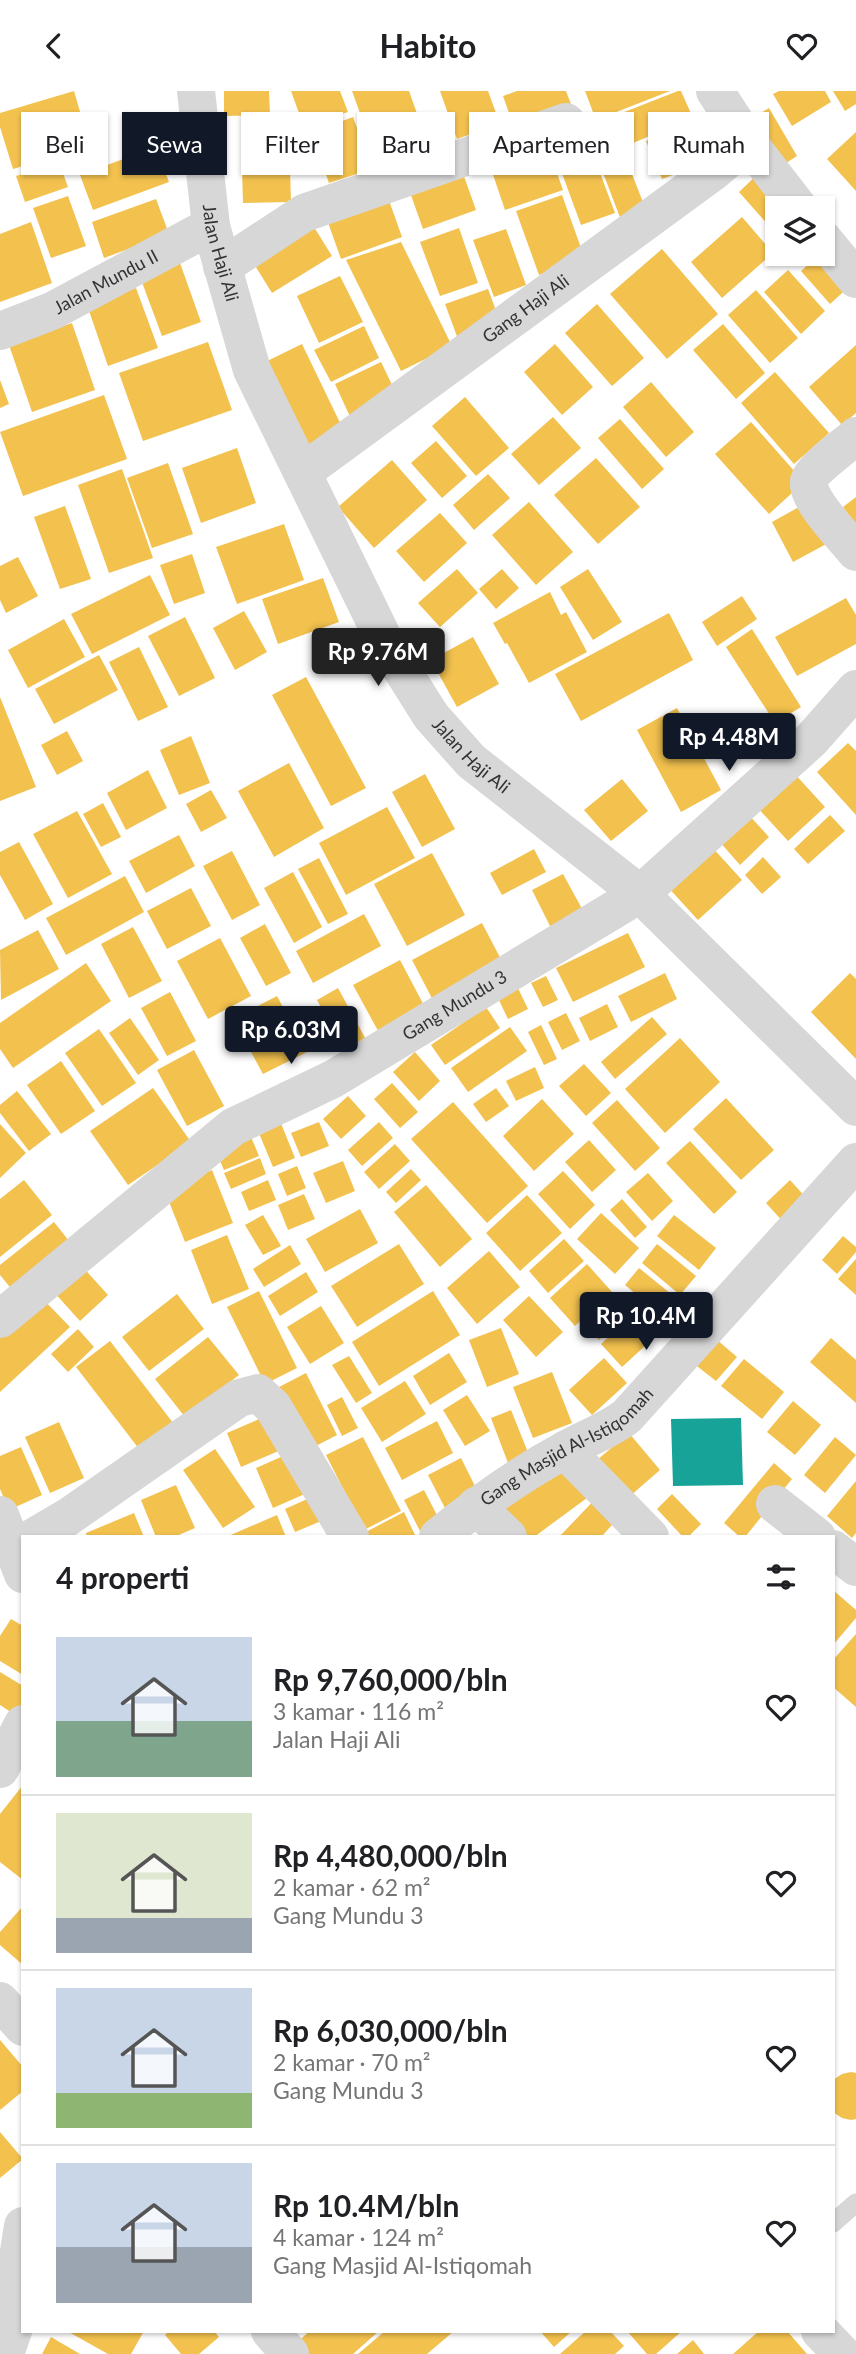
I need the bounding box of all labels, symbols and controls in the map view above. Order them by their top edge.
text: Habito [380,26,476,65]
icon: back [35,27,73,65]
icon: heart [783,27,821,65]
chip: Beli [21,112,108,175]
chip: Sewa [122,112,227,175]
chip: Filter [241,112,343,175]
chip: Baru [357,112,455,175]
chip: Apartemen [469,112,634,175]
chip: Rumah [648,112,769,175]
map controls [765,196,835,266]
button: layers [765,196,835,266]
street label: Jalan Haji Ali [199,203,244,304]
street label: Jalan Mundu II [49,244,162,318]
street label: Gang Haji Ali [478,269,573,347]
pin: Rp 9.76M [306,629,450,688]
text: Rp 9.76M [328,637,428,665]
street label: Jalan Haji Ali [428,713,515,797]
pin: Rp 4.48M [657,713,801,773]
text: Rp 4.48M [679,722,779,750]
street label: Gang Mundu 3 [398,965,510,1045]
pin: Rp 6.03M [219,1007,363,1066]
text: Rp 6.03M [241,1015,341,1043]
pin: Rp 10.4M [574,1293,718,1352]
text: Rp 10.4M [596,1301,696,1329]
street label: Gang Masjid Al-Istiqomah [476,1382,658,1510]
icon: filters [762,1558,800,1596]
text: 4 properti [56,1559,189,1595]
text: Rp 9,760,000/bln [273,1661,508,1697]
icon: home [112,1665,196,1749]
icon: heart [762,1688,800,1726]
text: 3 kamar · 116 m² [273,1697,444,1725]
text: Jalan Haji Ali [273,1725,401,1753]
text: Rp 4,480,000/bln [273,1837,508,1873]
icon: home [112,1841,196,1925]
icon: heart [762,1864,800,1902]
text: 2 kamar · 62 m² [273,1873,431,1901]
text: Gang Mundu 3 [273,1901,424,1929]
text: Rp 6,030,000/bln [273,2012,508,2048]
icon: home [112,2016,196,2100]
icon: heart [762,2039,800,2077]
text: 2 kamar · 70 m² [273,2048,431,2076]
text: Gang Mundu 3 [273,2076,424,2104]
text: Rp 10.4M/bln [273,2187,459,2223]
icon: home [112,2191,196,2275]
icon: heart [762,2214,800,2252]
text: 4 kamar · 124 m² [273,2223,444,2251]
text: Gang Masjid Al-Istiqomah [273,2251,532,2279]

